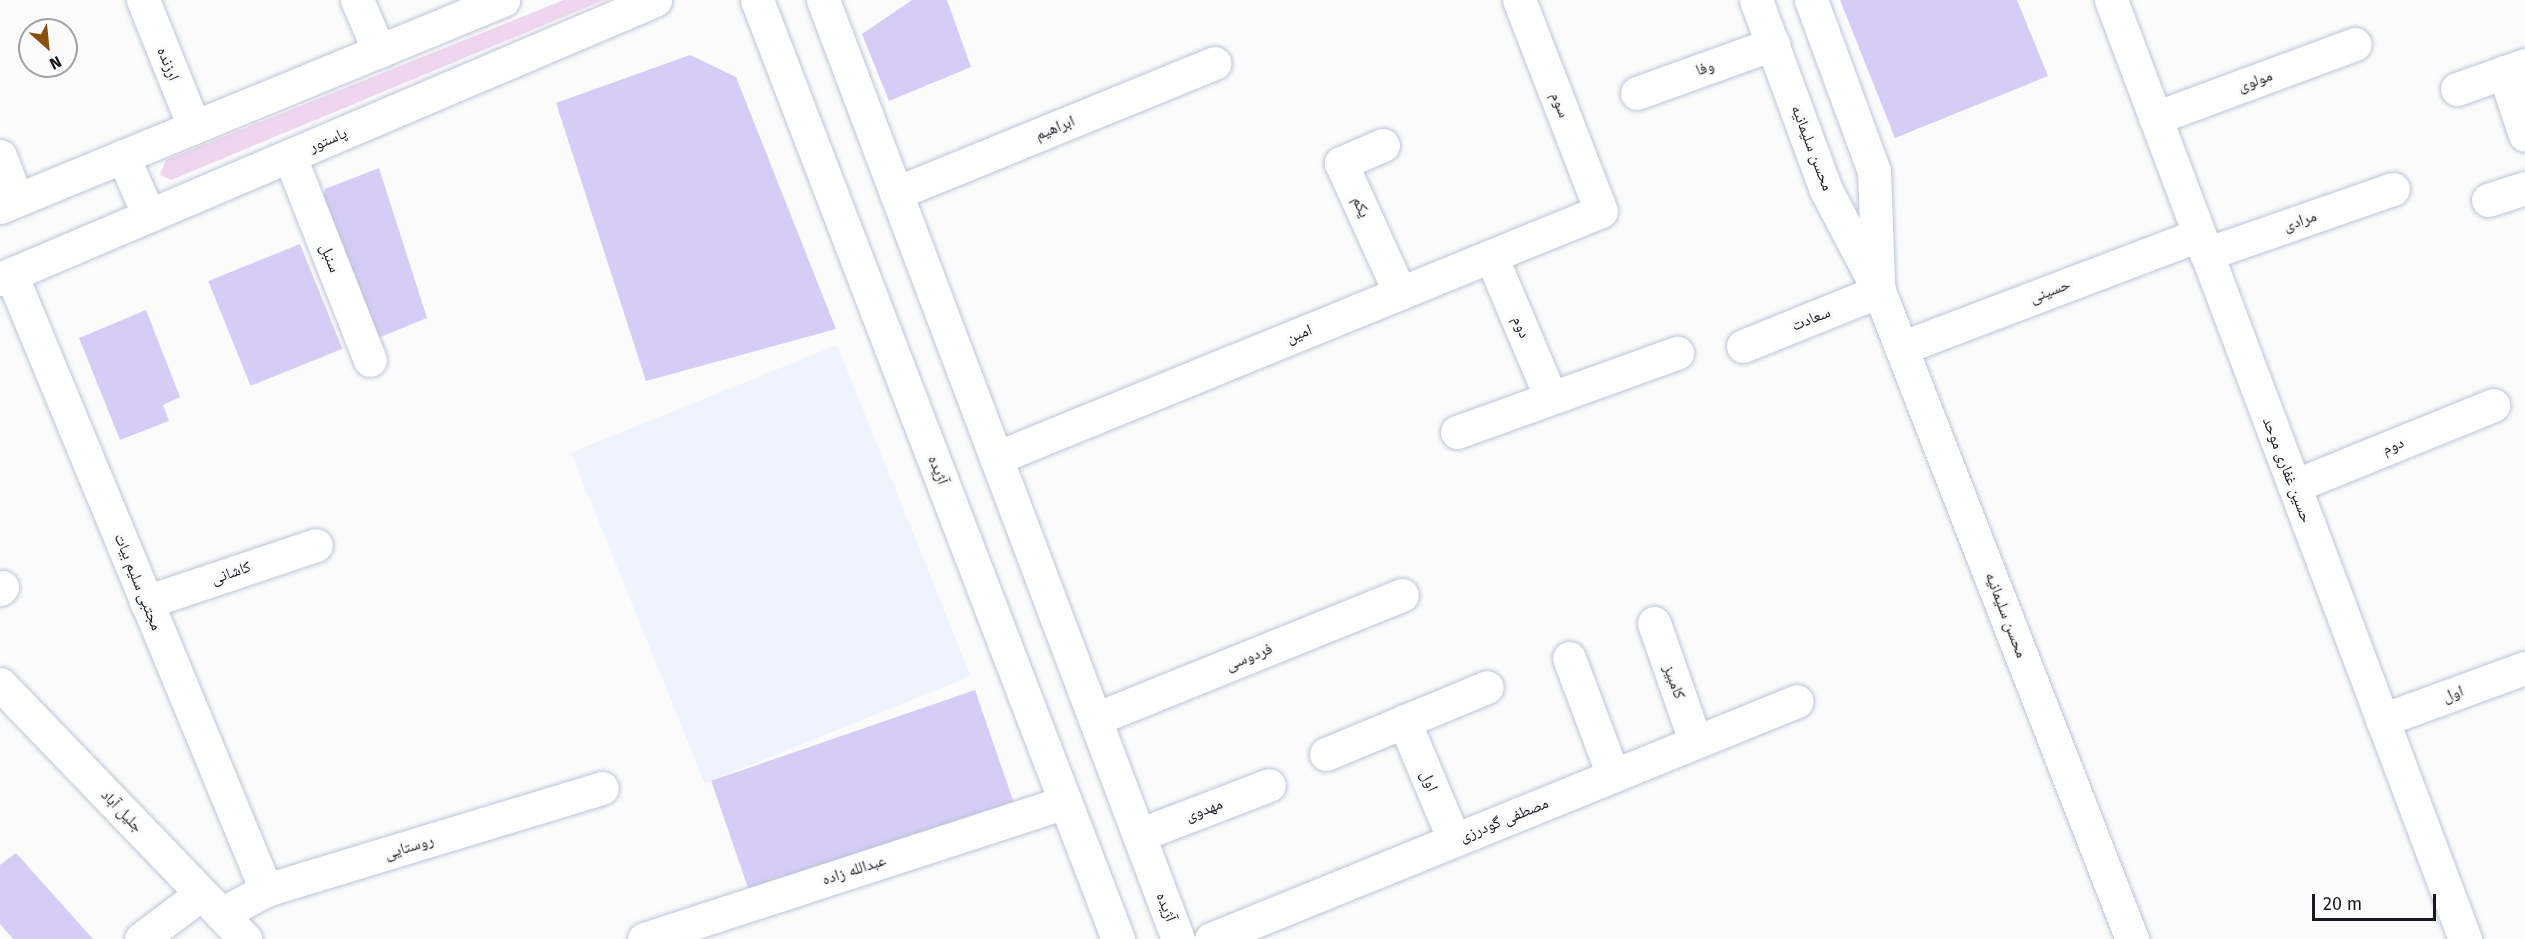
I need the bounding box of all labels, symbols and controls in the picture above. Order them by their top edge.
north arrow [18,18,78,78]
street label: ارزنده [153,44,183,84]
text: N [46,52,65,74]
street label: وفا [1693,56,1717,80]
street label: مولوی [2235,66,2275,96]
street label: سوم [1546,89,1574,121]
street label: محسن سلیمانیه [1787,102,1837,194]
street label: ابراهیم [1032,111,1078,145]
street label: پاستور [306,123,350,157]
street label: یکم [1348,193,1374,221]
street label: مرادی [2281,206,2319,236]
street label: سنبل [316,241,344,275]
street label: حسینی [2027,274,2073,308]
street label: سعادت [1789,303,1833,335]
street label: دوم [1508,313,1534,341]
street label: امین [1283,320,1315,348]
street label: حسین غفاری موحد [2258,415,2316,525]
street label: دوم [2379,433,2407,459]
street label: آژیده [924,453,952,487]
street label: مجتبی سلیم بیات [110,531,166,633]
street label: کاشانی [209,557,253,589]
street label: محسن سلیمانیه [1981,569,2031,661]
street label: فردوسی [1223,639,1275,675]
street label: کامبیز [1659,662,1689,702]
street label: اول [2440,681,2466,707]
street label: اول [1416,768,1442,794]
street label: جلیل آباد [97,785,147,837]
street label: مصطفی گودرزی [1457,793,1551,847]
street label: مهدوی [1183,794,1225,826]
street label: روستایی [382,830,436,864]
street label: عبدالله زاده [820,851,888,889]
scale bar [2315,882,2440,920]
street label: آژیده [1152,890,1180,924]
text: 20 m [2323,893,2362,915]

